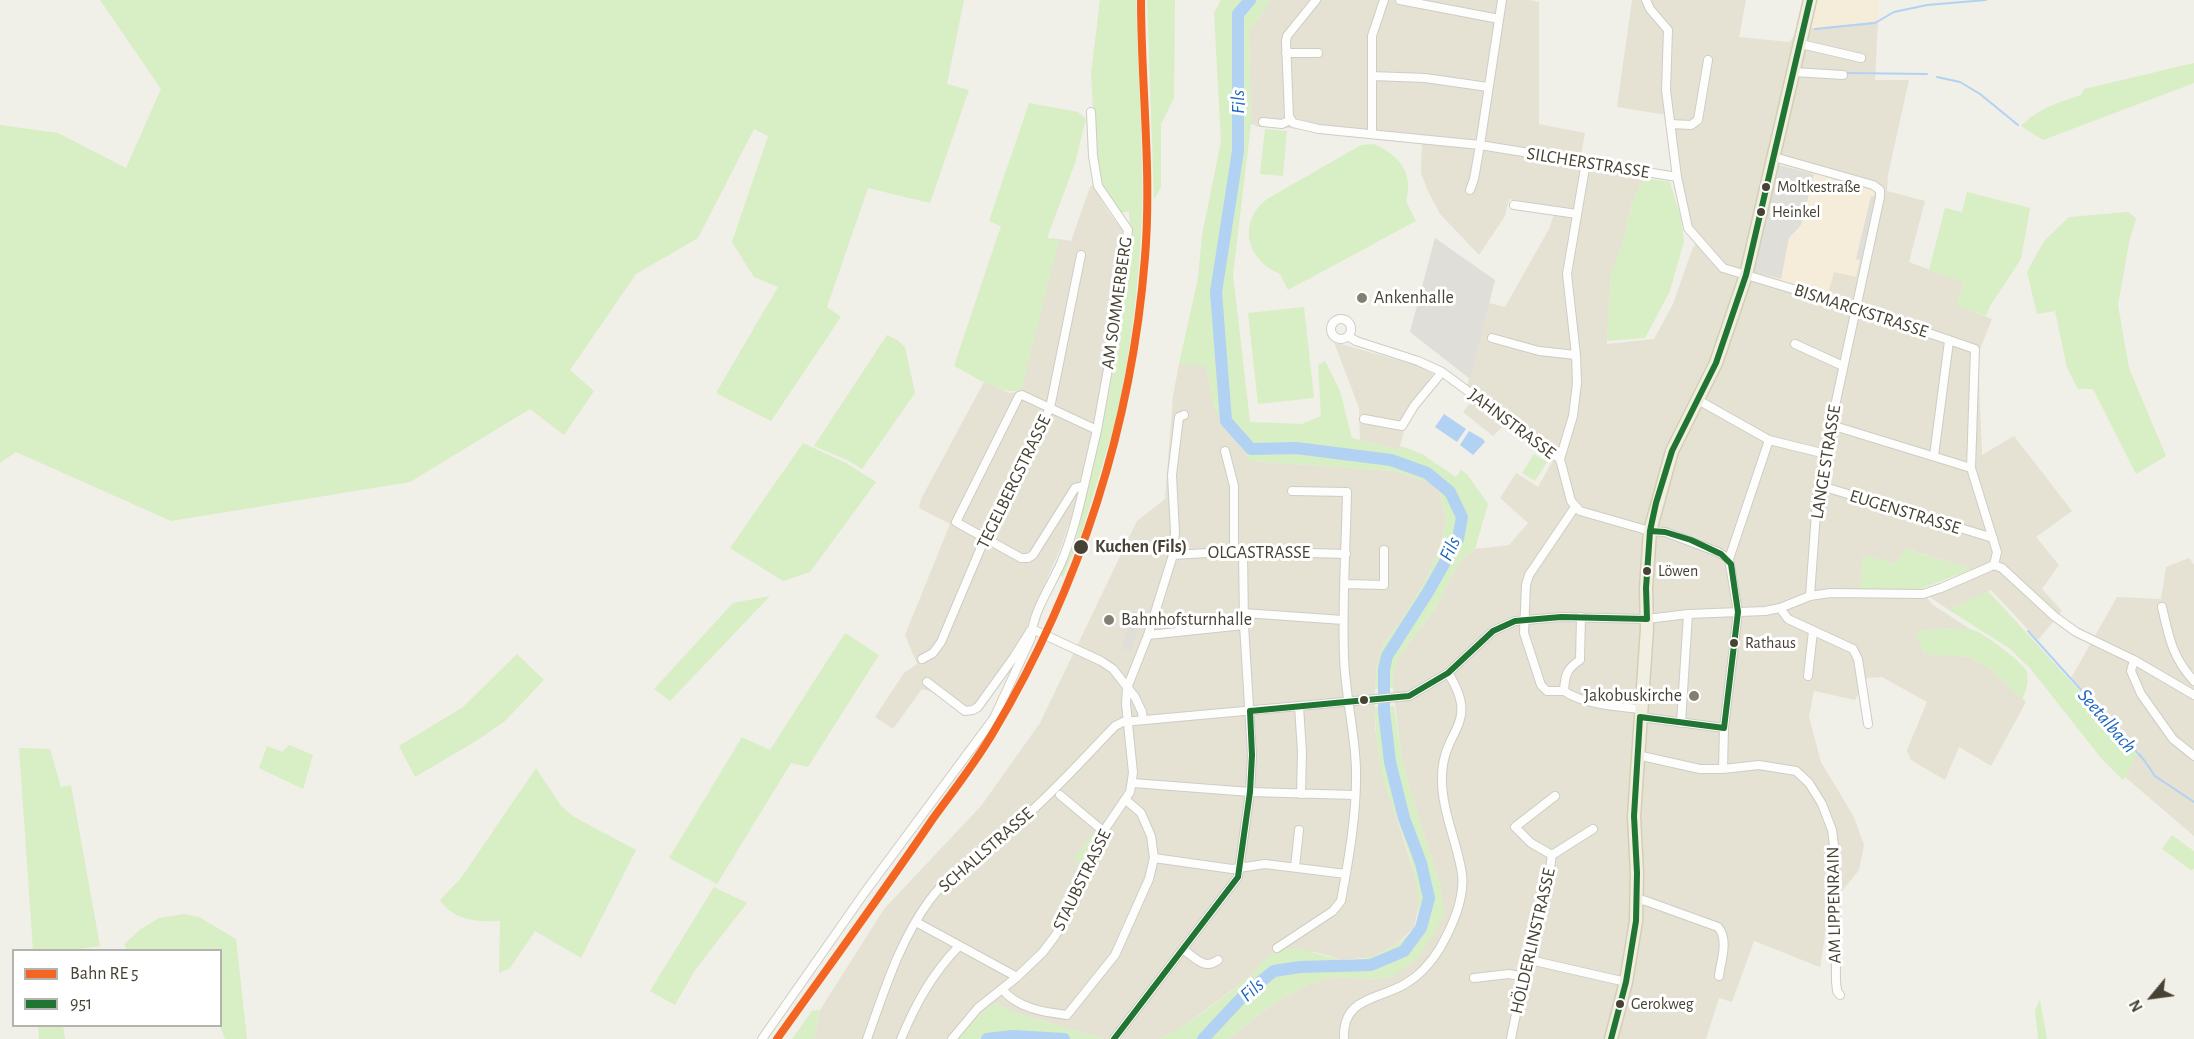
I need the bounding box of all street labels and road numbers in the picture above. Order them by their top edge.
street label: SILCHERSTRASSE [1525,143,1651,183]
street label: AM SOMMERBERG [1097,235,1137,371]
street label: BISMARCKSTRASSE [1791,279,1931,343]
street label: JAHNSTRASSE [1464,384,1560,464]
street label: LANGE STRASSE [1806,403,1846,521]
street label: TEGELBERGSTRASSE [972,412,1056,552]
street label: EUGENSTRASSE [1847,485,1963,539]
street label: OLGASTRASSE [1208,542,1310,564]
street label: SCHALLSTRASSE [934,803,1038,897]
street label: STAUBSTRASSE [1048,826,1116,934]
street label: AM LIPPENRAIN [1822,846,1846,964]
street label: HÖLDERLINSTRASSE [1506,866,1560,1016]

